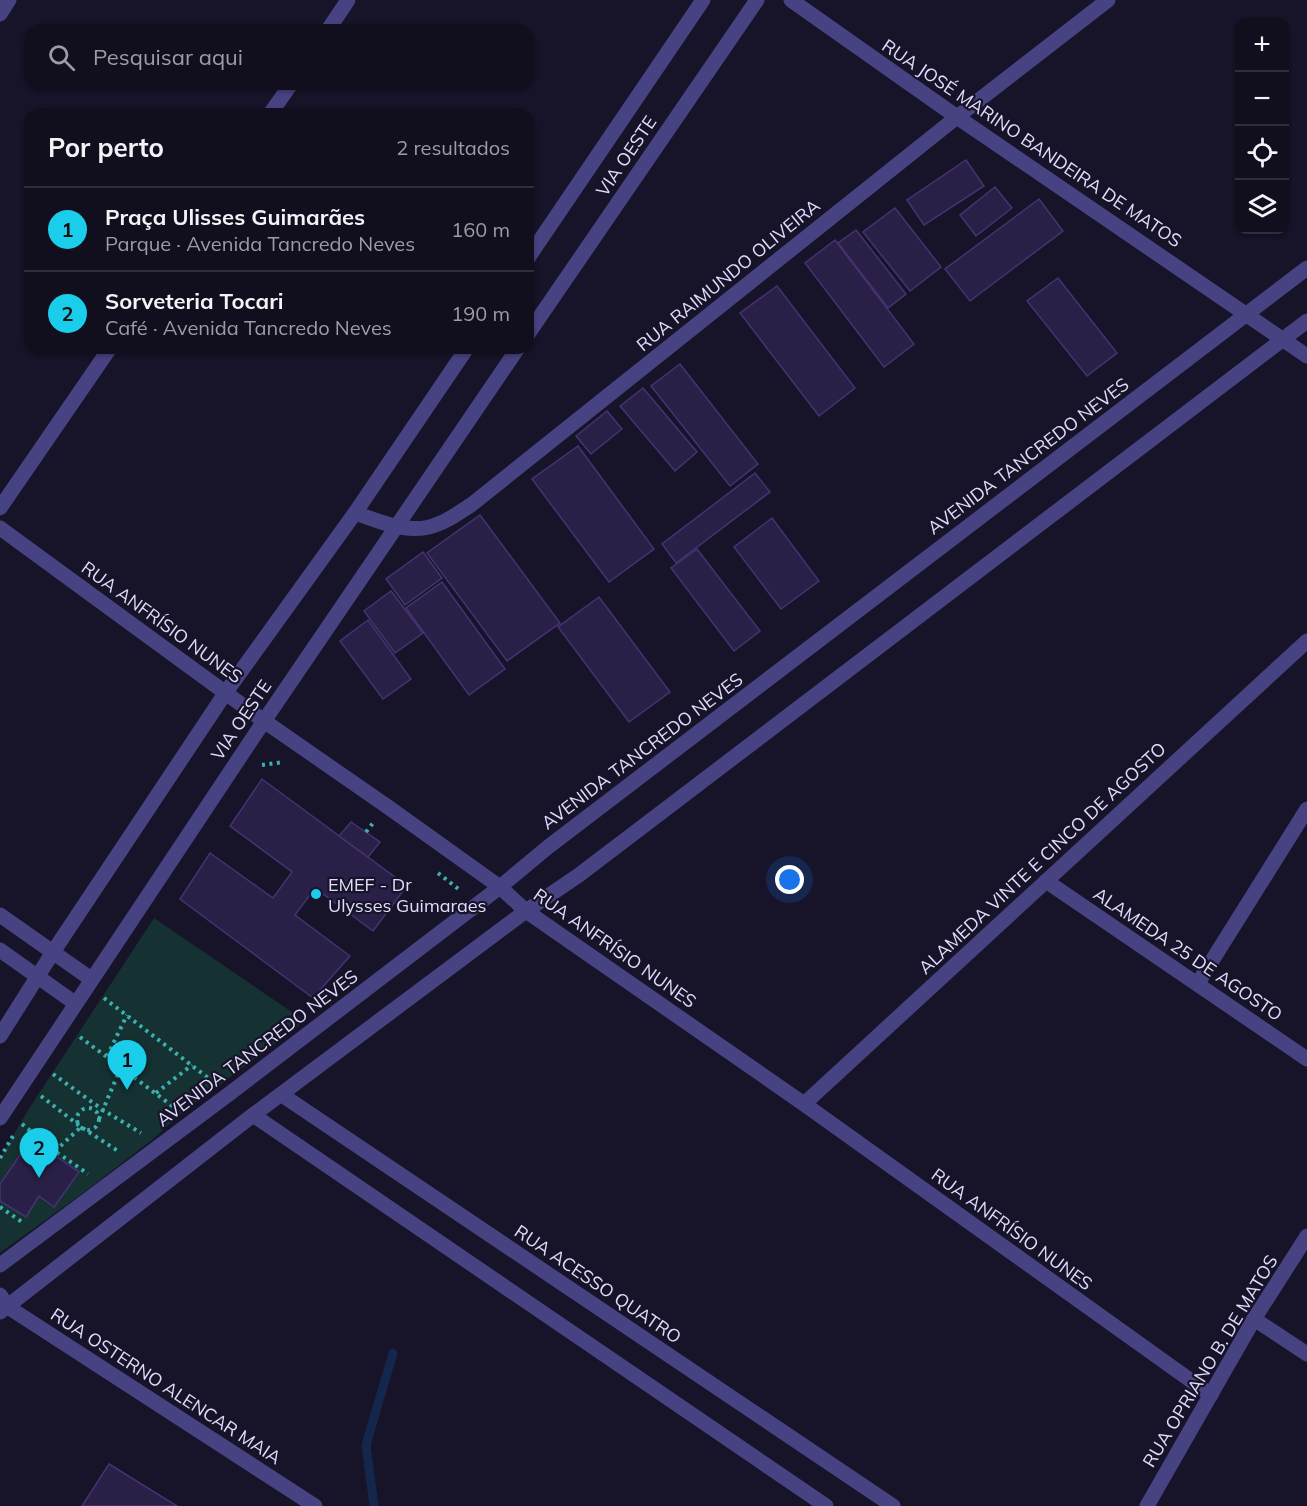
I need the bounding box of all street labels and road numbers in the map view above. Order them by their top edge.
street label: RUA JOSÉ MARINO BANDEIRA DE MATOS [878,34,1186,252]
street label: VIA OESTE [591,111,661,201]
street label: RUA RAIMUNDO OLIVEIRA [632,194,824,356]
street label: AVENIDA TANCREDO NEVES [923,373,1133,539]
street label: RUA ANFRÍSIO NUNES [77,556,247,688]
street label: AVENIDA TANCREDO NEVES [537,668,747,834]
street label: VIA OESTE [206,675,276,765]
street label: ALAMEDA VINTE E CINCO DE AGOSTO [914,737,1170,979]
street label: ALAMEDA 25 DE AGOSTO [1089,882,1287,1026]
street label: RUA ANFRÍSIO NUNES [529,883,701,1013]
street label: AVENIDA TANCREDO NEVES [152,965,362,1131]
street label: RUA ANFRÍSIO NUNES [927,1163,1097,1295]
street label: RUA ACESSO QUATRO [510,1220,686,1348]
street label: RUA OPRIANO B. DE MATOS [1137,1251,1283,1471]
street label: RUA OSTERNO ALENCAR MAIA [46,1303,286,1469]

